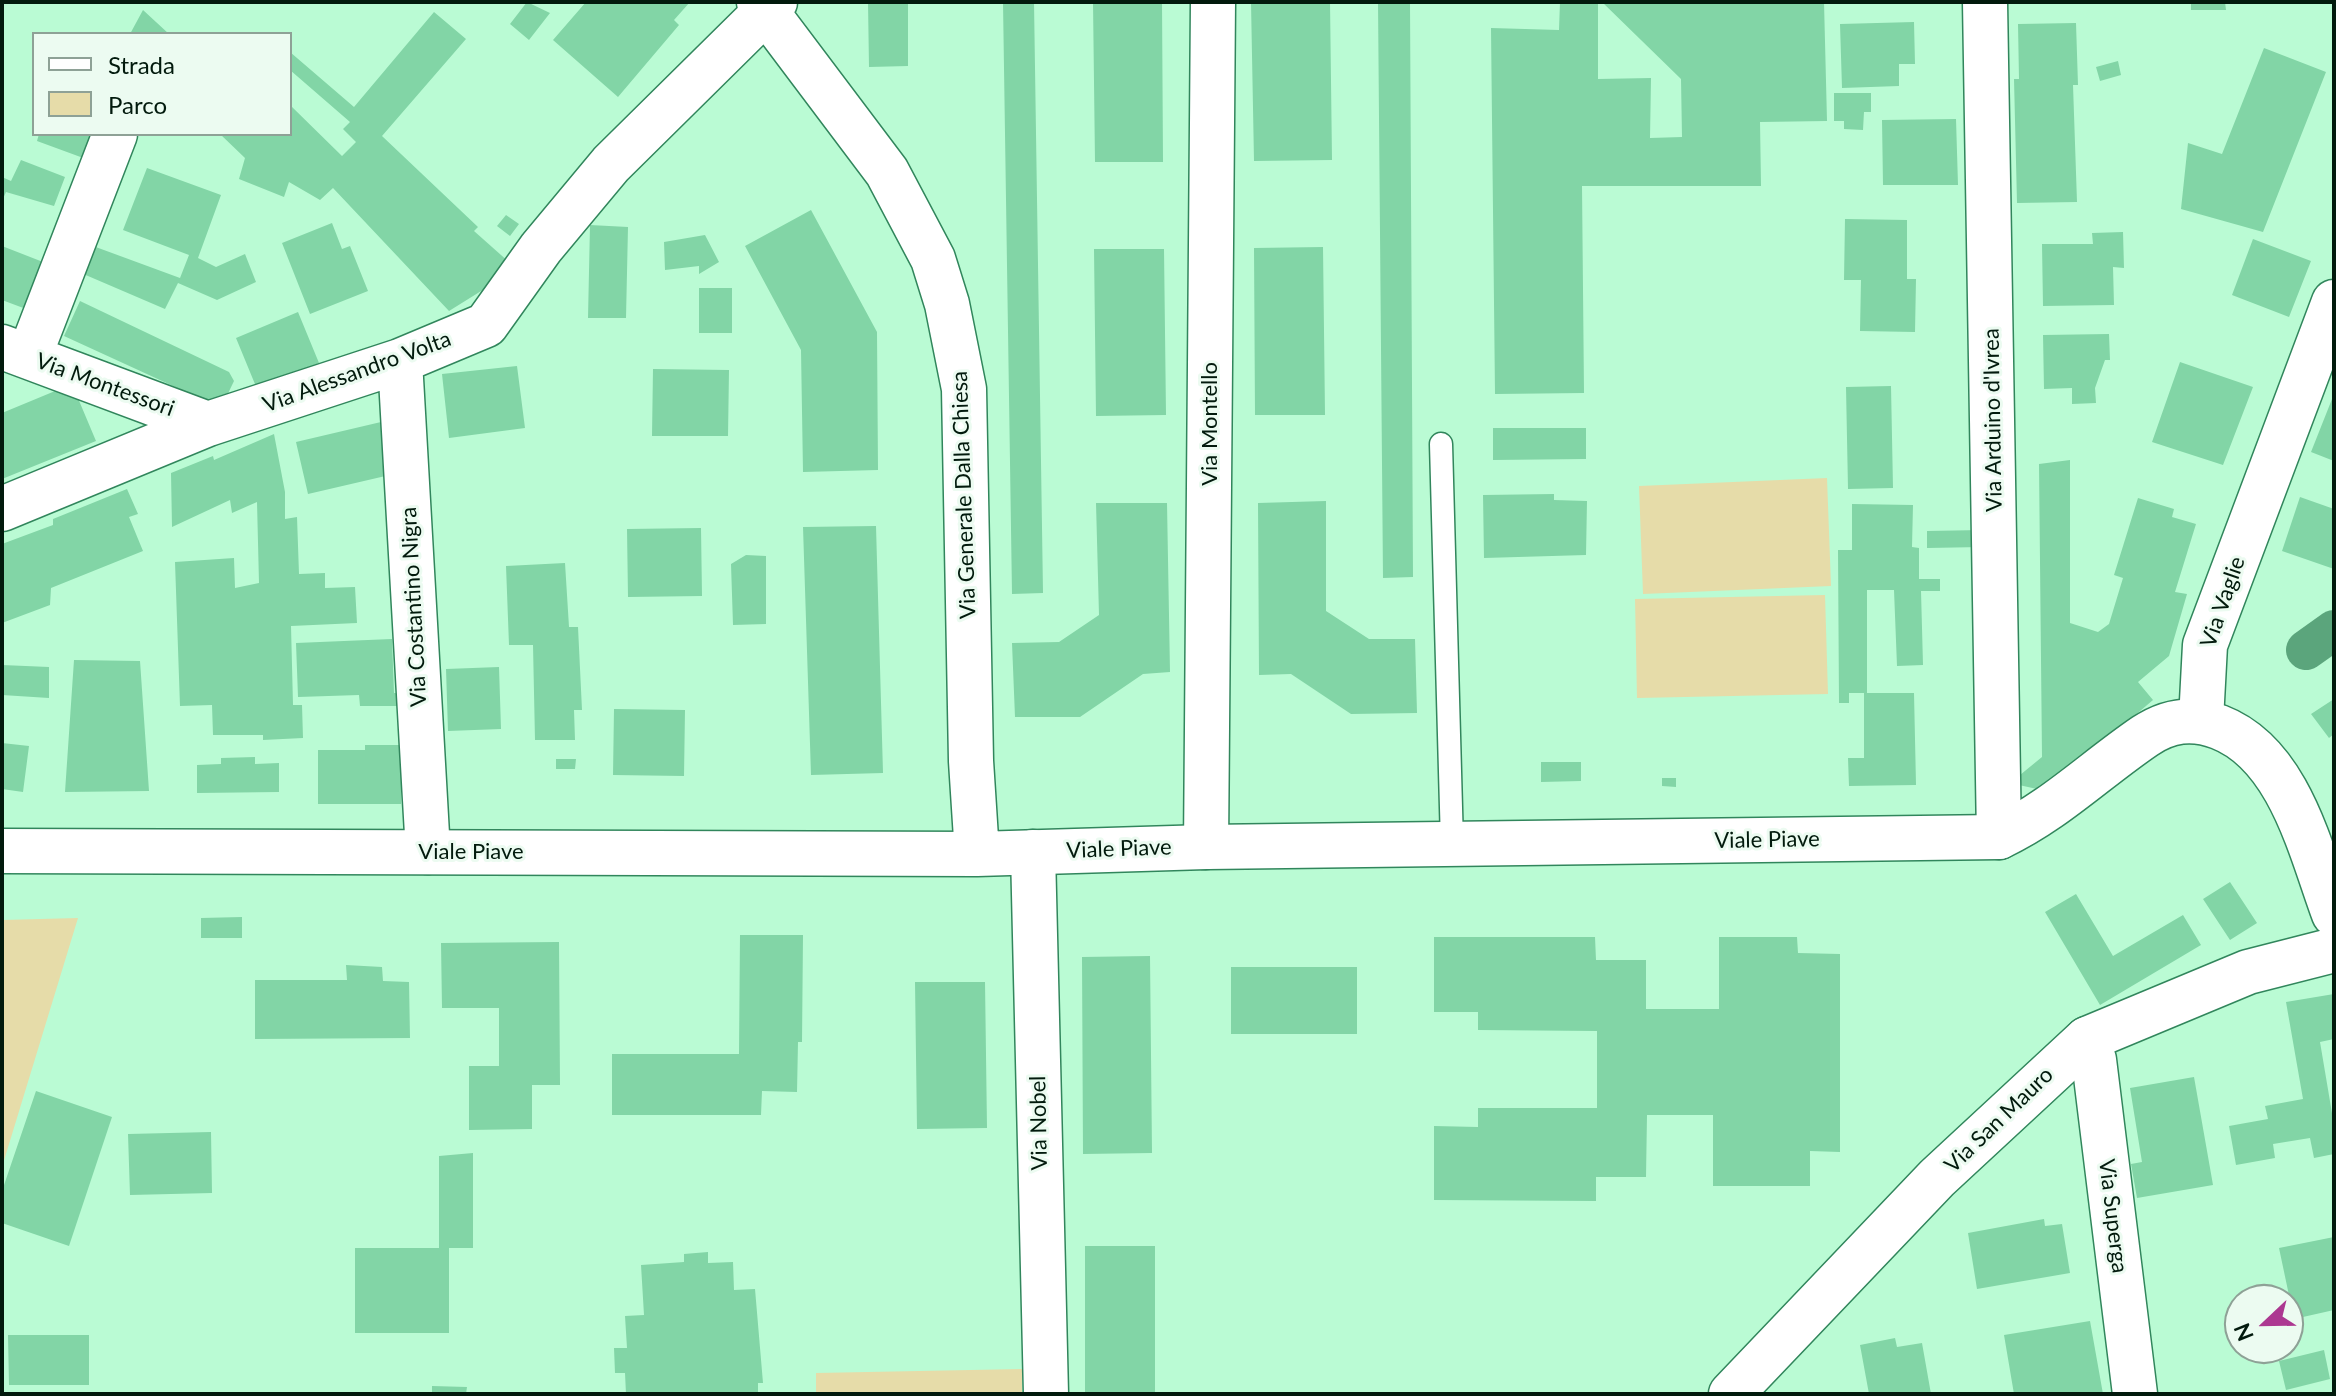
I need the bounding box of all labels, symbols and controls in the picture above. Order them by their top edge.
legend [32,32,292,136]
text: Strada [108,50,175,79]
text: Parco [108,90,167,119]
street label: Via Alessandro Volta [259,326,455,418]
street label: Via Arduino d'Ivrea [1978,328,2008,512]
street label: Via Montessori [32,348,178,422]
street label: Via Montello [1197,362,1223,486]
street label: Via Generale Dalla Chiesa [946,371,982,619]
street label: Via Costantino Nigra [396,506,432,708]
street label: Via Vaglie [2195,553,2251,651]
street label: Viale Piave [1714,826,1820,854]
street label: Viale Piave [1066,834,1172,864]
street label: Viale Piave [418,839,524,865]
street label: Via San Mauro [1939,1062,2059,1178]
street label: Via Nobel [1025,1075,1053,1171]
street label: Via Superga [2093,1157,2133,1275]
north arrow [2224,1284,2304,1364]
text: N [2227,1320,2259,1345]

